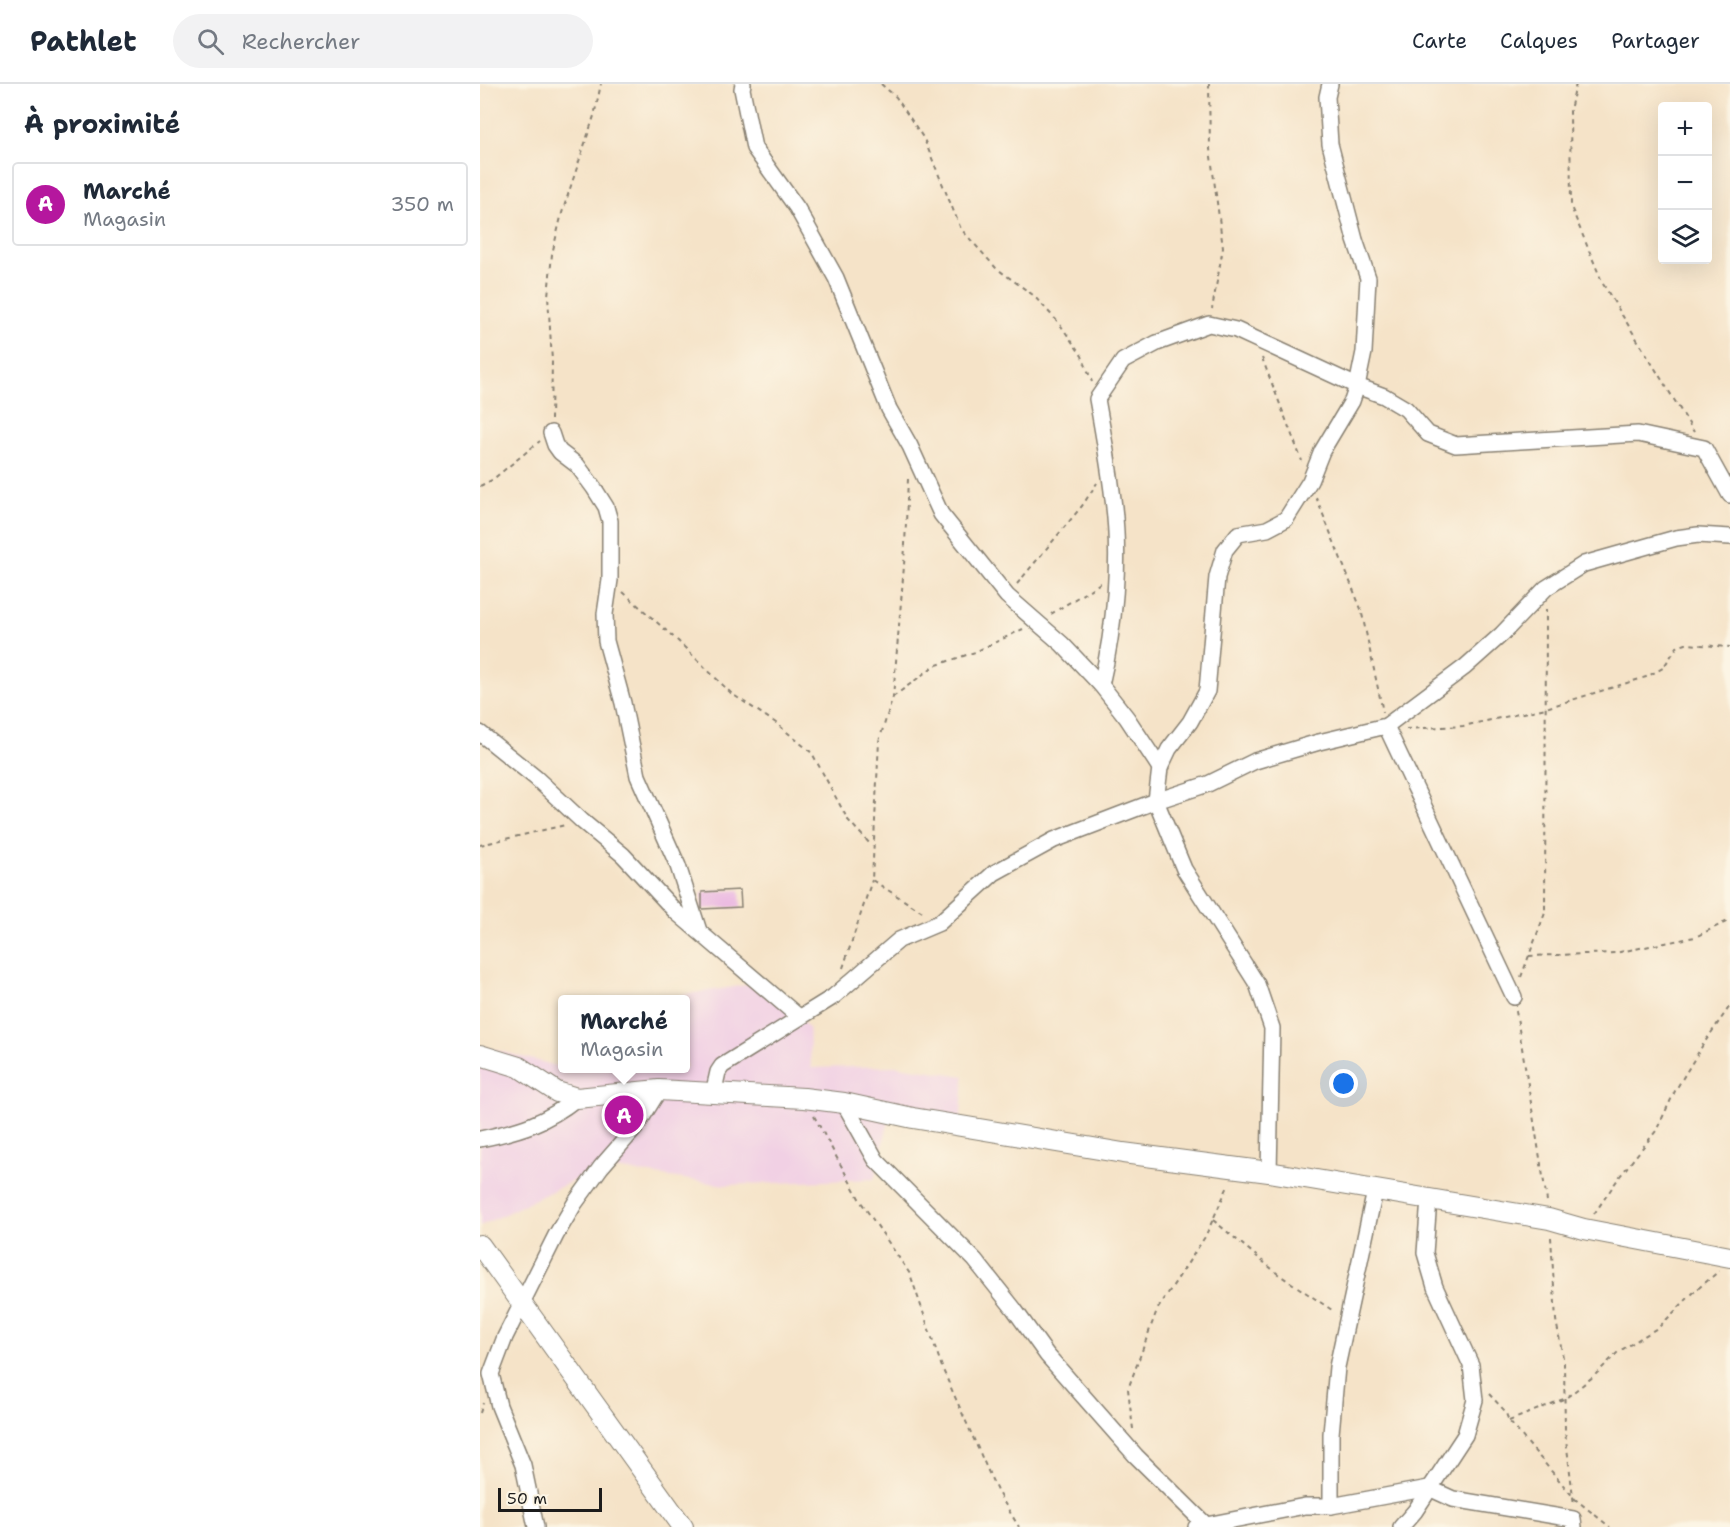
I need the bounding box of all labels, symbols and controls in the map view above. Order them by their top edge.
search box [173,14,593,68]
text: Pathlet [30,22,137,60]
icon: search [194,25,227,58]
text: Rechercher [242,27,360,56]
text: Carte [1412,27,1467,55]
text: Calques [1500,27,1578,55]
text: Partager [1611,27,1700,55]
map controls [1658,102,1712,264]
button: + [1658,102,1712,156]
text: À proximité [24,106,180,141]
button: − [1658,156,1712,210]
text: Marché [83,177,171,206]
text: A [38,191,53,217]
text: 350 m [390,191,454,217]
text: Magasin [83,206,166,232]
button: layers [1658,210,1712,264]
popup [558,995,690,1073]
text: Marché [580,1007,668,1036]
text: Magasin [580,1036,663,1062]
your location [1329,1069,1358,1098]
pin: A [604,1092,644,1138]
scale bar [498,1485,602,1512]
text: 50 m [507,1488,547,1509]

